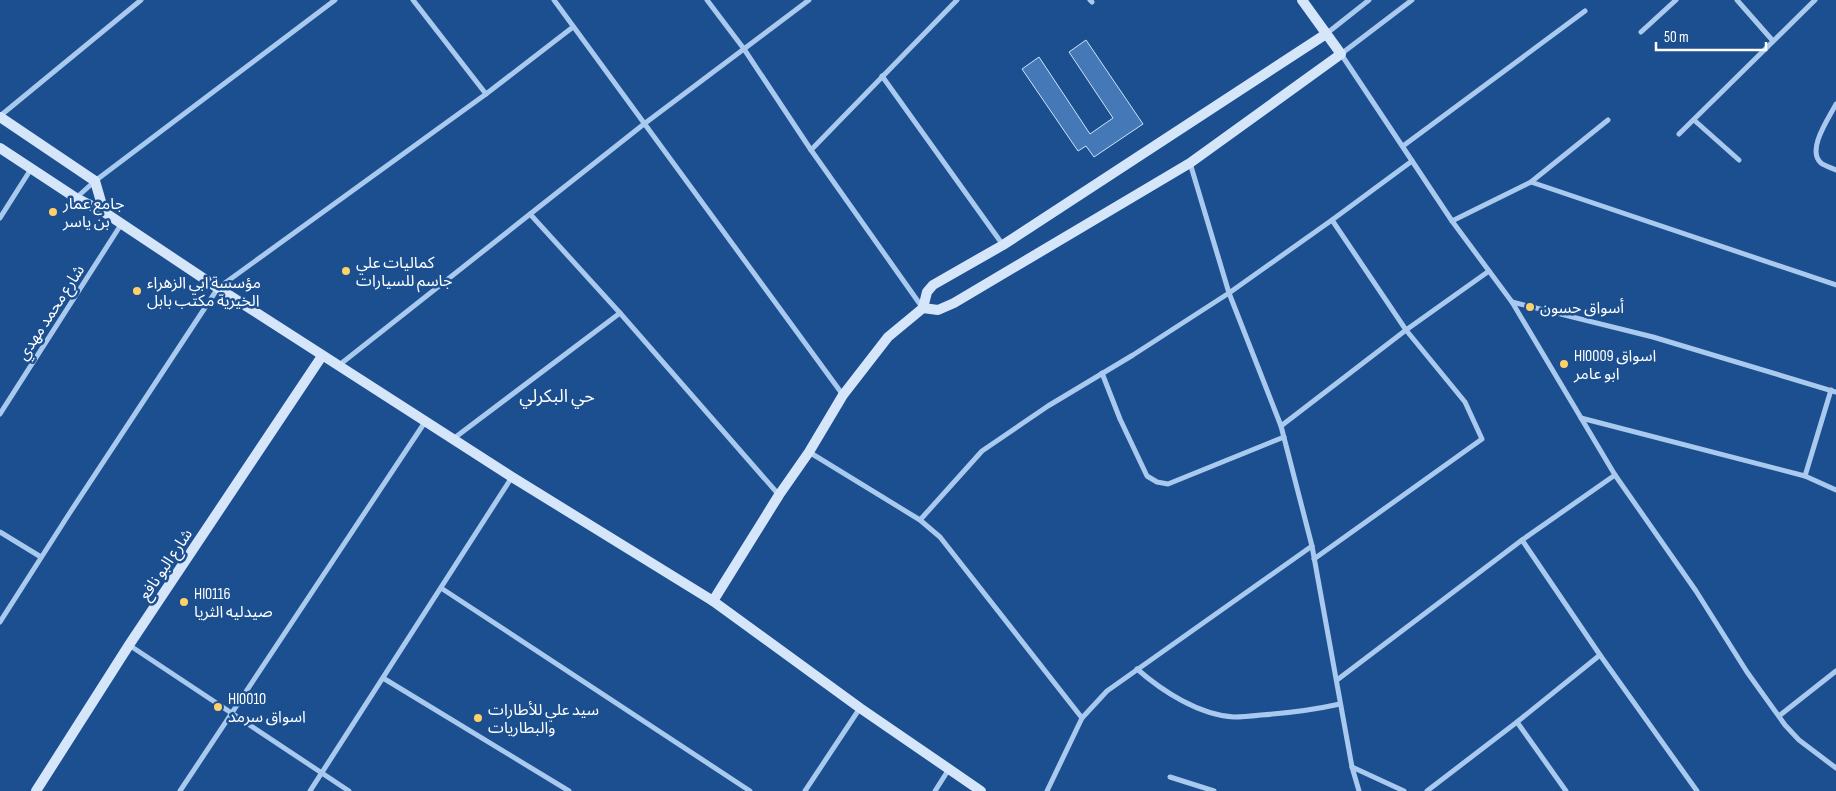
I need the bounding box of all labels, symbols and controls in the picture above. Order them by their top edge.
scale bar [1656,20,1766,52]
text: 50 m [1664,28,1689,47]
place label: جامع عمار بن ياسر [62,195,124,232]
marker: جامع عمار بن ياسر [47,206,59,218]
place label: كماليات علي جاسم للسيارات [356,254,453,293]
street label: شارع محمد مهدي [13,262,91,365]
marker: كماليات علي جاسم للسيارات [340,265,352,277]
place label: مؤسسة ابي الزهراء الخيرية مكتب بابل [147,274,261,311]
marker: مؤسسة ابي الزهراء الخيرية مكتب بابل [131,285,143,297]
place label: أسواق حسون [1540,298,1624,318]
marker: أسواق حسون [1524,301,1536,313]
place label: Hl0009 اسواق ابو عامر [1573,347,1656,384]
marker: Hl0009 اسواق ابو عامر [1558,358,1570,370]
district label: حي البكرلي [519,386,595,409]
street label: شارع البو نافع [135,526,199,605]
place label: Hl0116 صيدليه الثريا [194,585,273,622]
marker: Hl0116 صيدليه الثريا [178,596,190,608]
place label: Hl0010 اسواق سرمد [228,690,306,727]
marker: Hl0010 اسواق سرمد [212,701,224,713]
place label: سيد علي للأطارات والبطاريات [488,701,599,738]
marker: سيد علي للأطارات والبطاريات [472,712,484,724]

